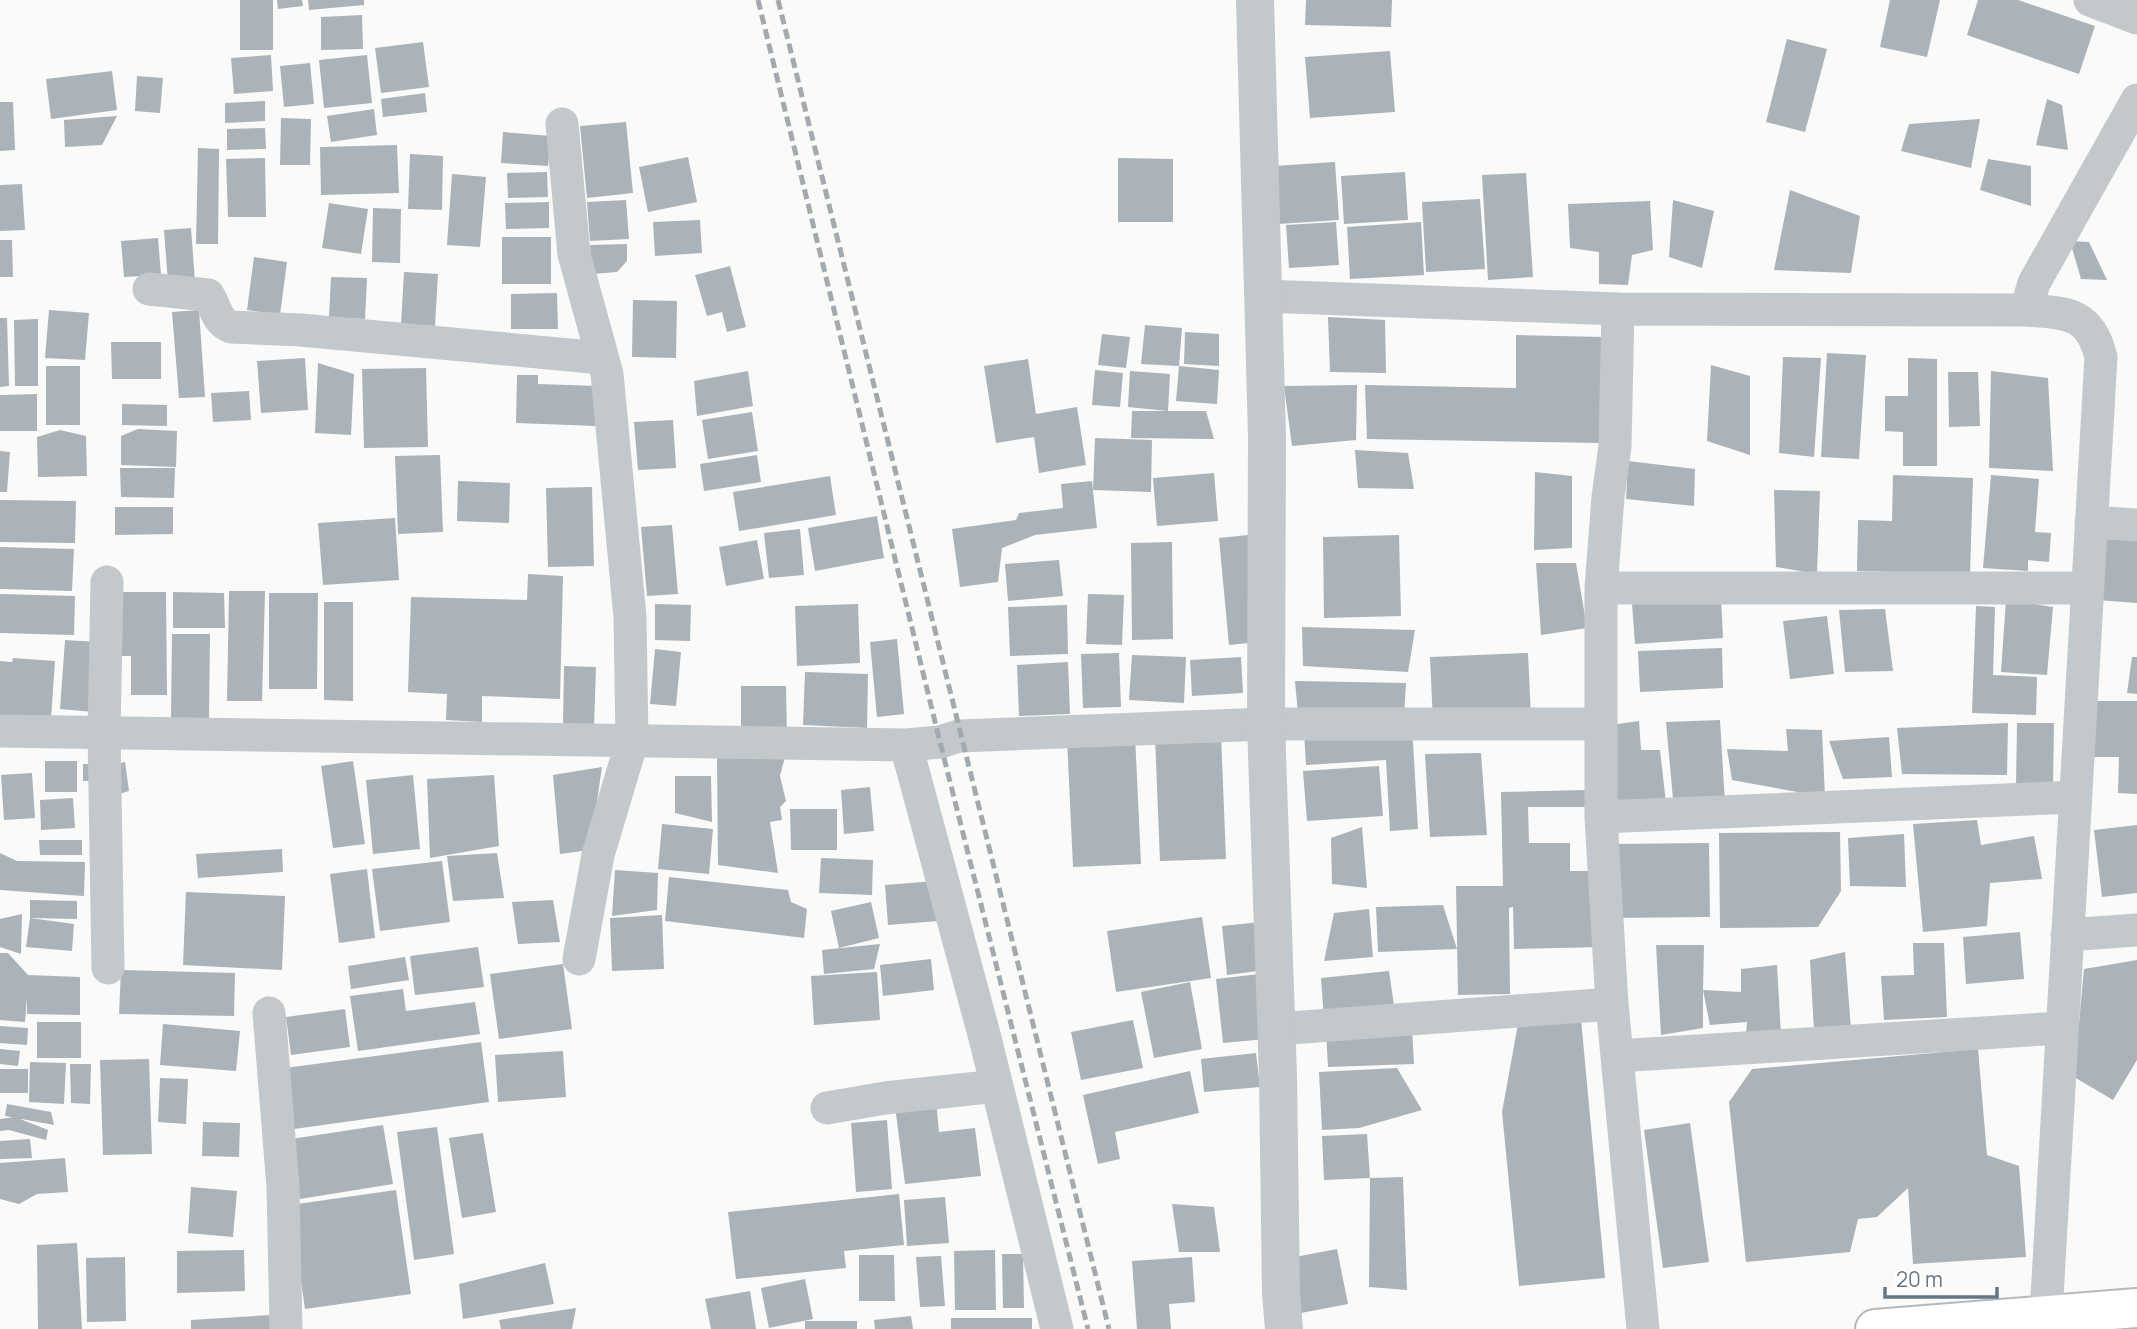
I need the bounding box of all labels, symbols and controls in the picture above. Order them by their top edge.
scale bar [1885,1256,1997,1300]
text: 20 m [1896,1265,1943,1293]

